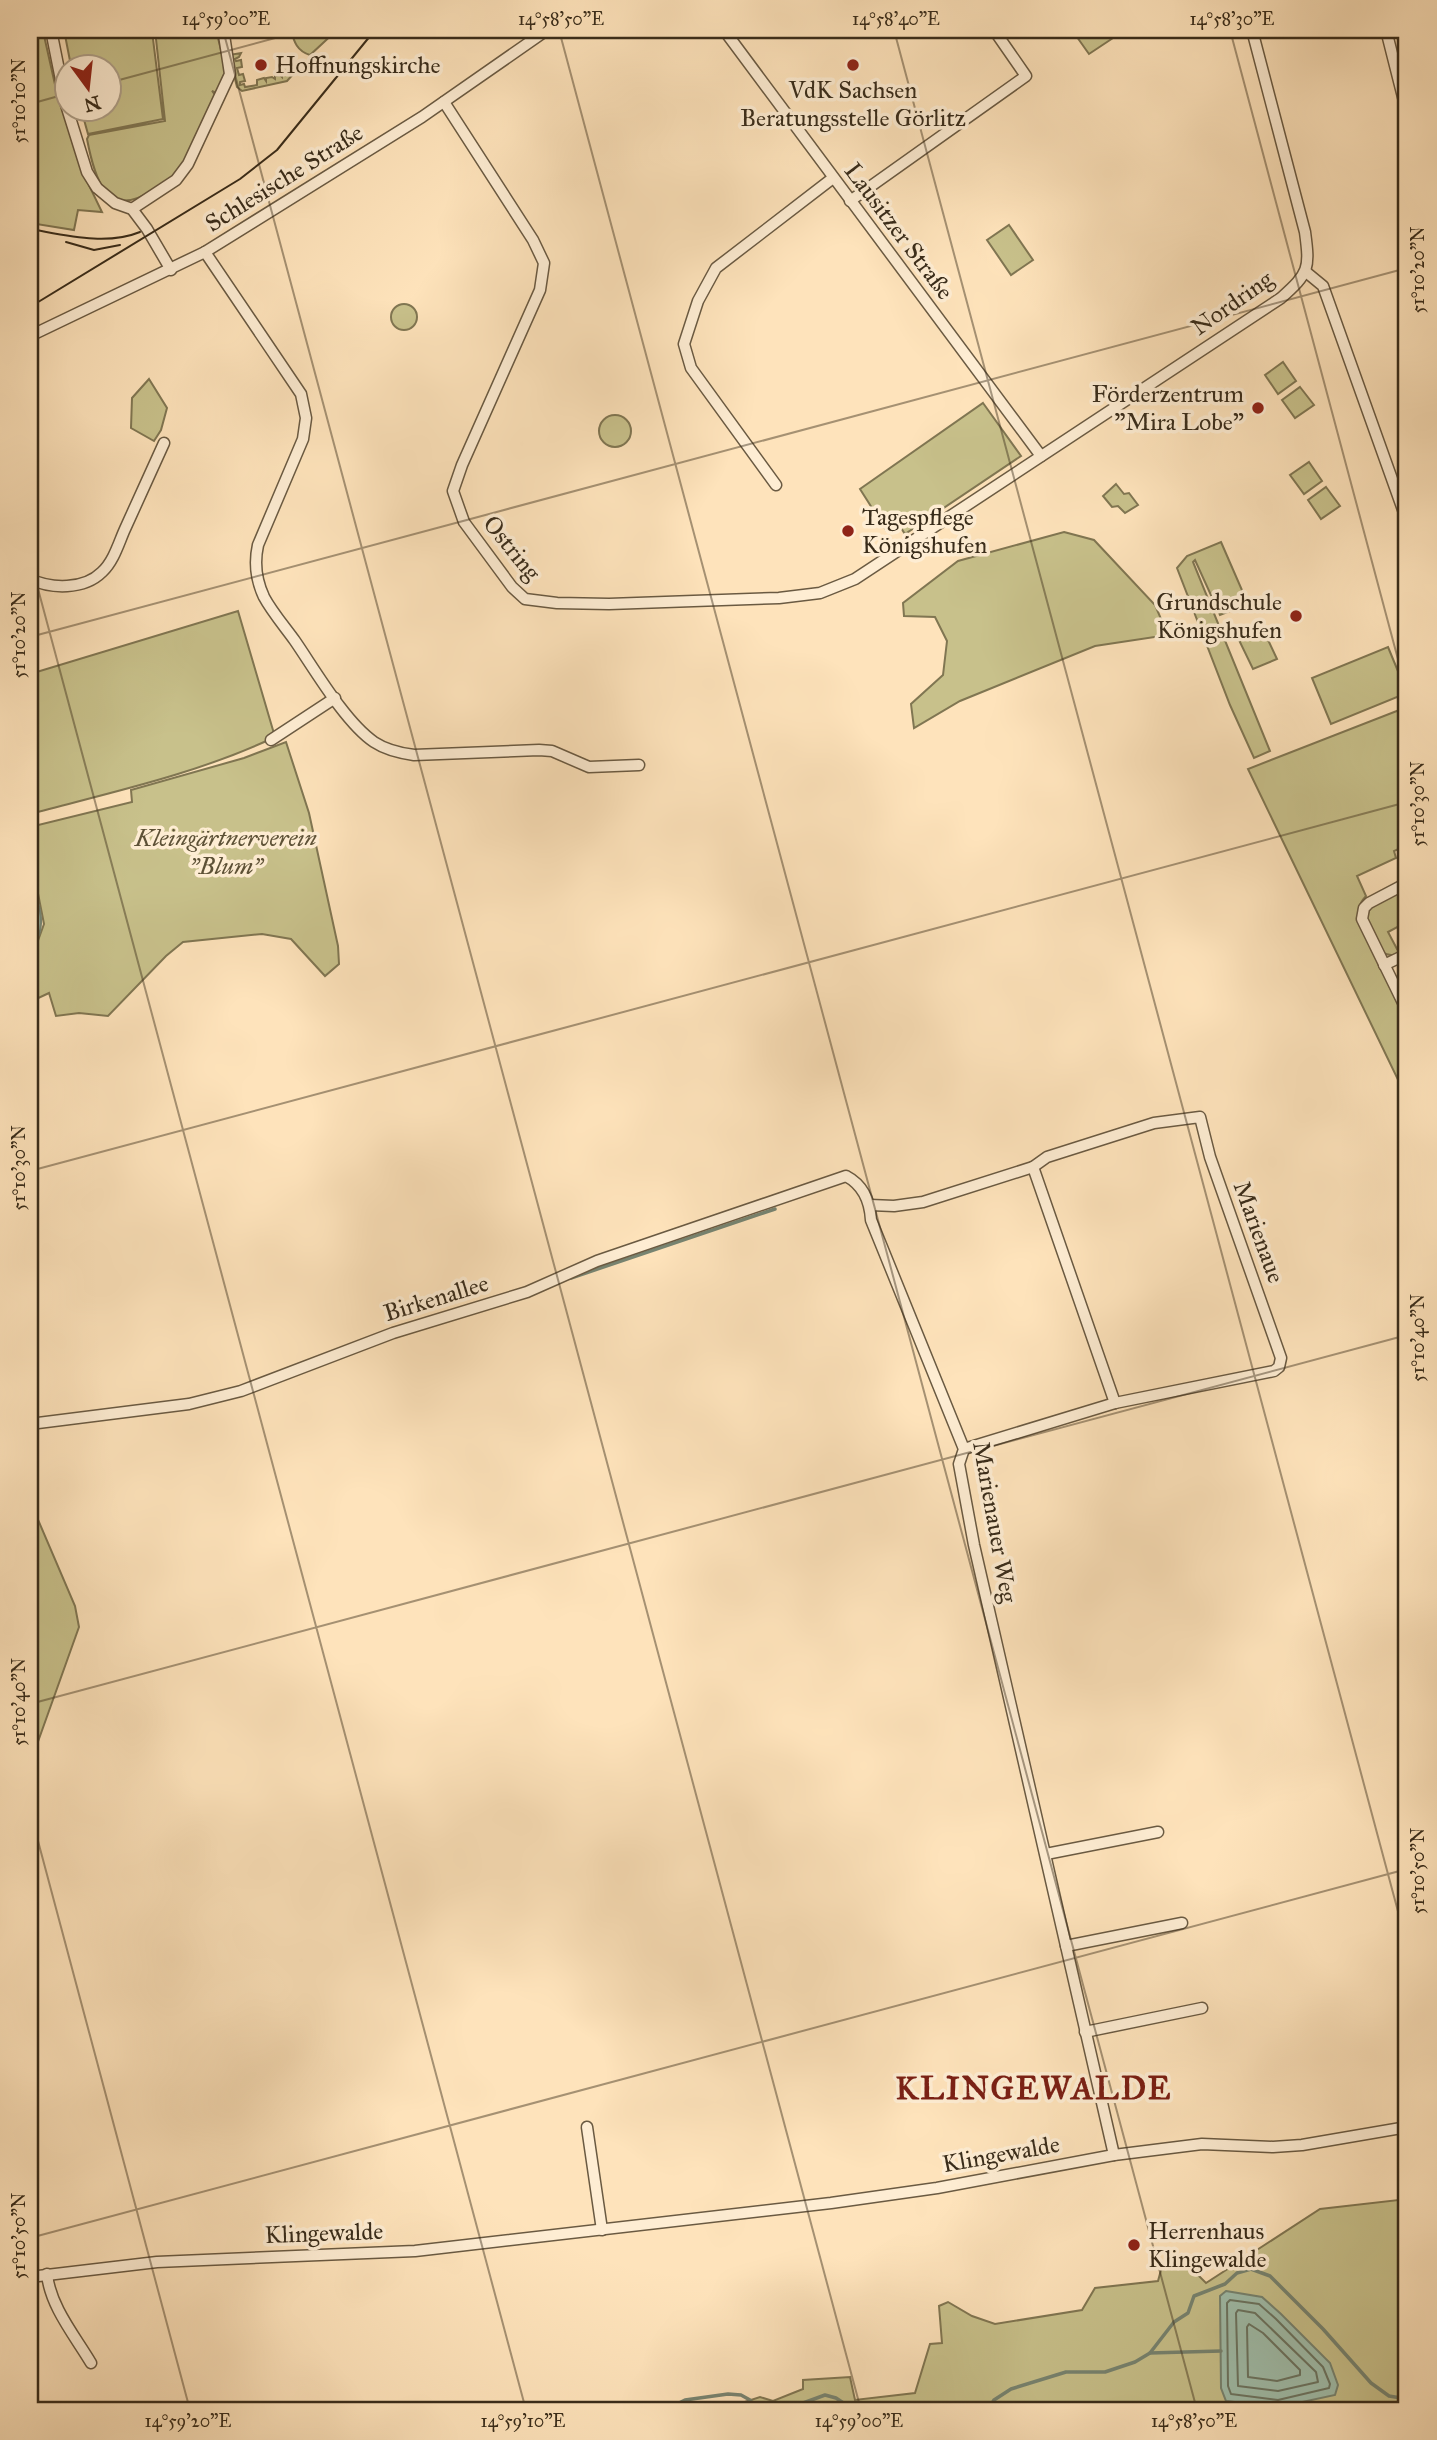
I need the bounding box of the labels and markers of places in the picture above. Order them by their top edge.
place label: Hoffnungskirche [275,50,441,80]
marker: Hoffnungskirche [253,57,269,73]
marker: VdK Sachsen Beratungsstelle Görlitz [845,57,861,73]
place label: VdK Sachsen Beratungsstelle Görlitz [740,75,966,133]
place label: Förderzentrum "Mira Lobe" [1092,379,1244,437]
marker: Förderzentrum "Mira Lobe" [1250,400,1266,416]
place label: Tagespflege Königshufen [862,502,987,560]
marker: Tagespflege Königshufen [840,523,856,539]
place label: Grundschule Königshufen [1156,587,1282,645]
marker: Grundschule Königshufen [1288,608,1304,624]
place label: Herrenhaus Klingewalde [1148,2216,1267,2274]
marker: Herrenhaus Klingewalde [1126,2237,1142,2253]

